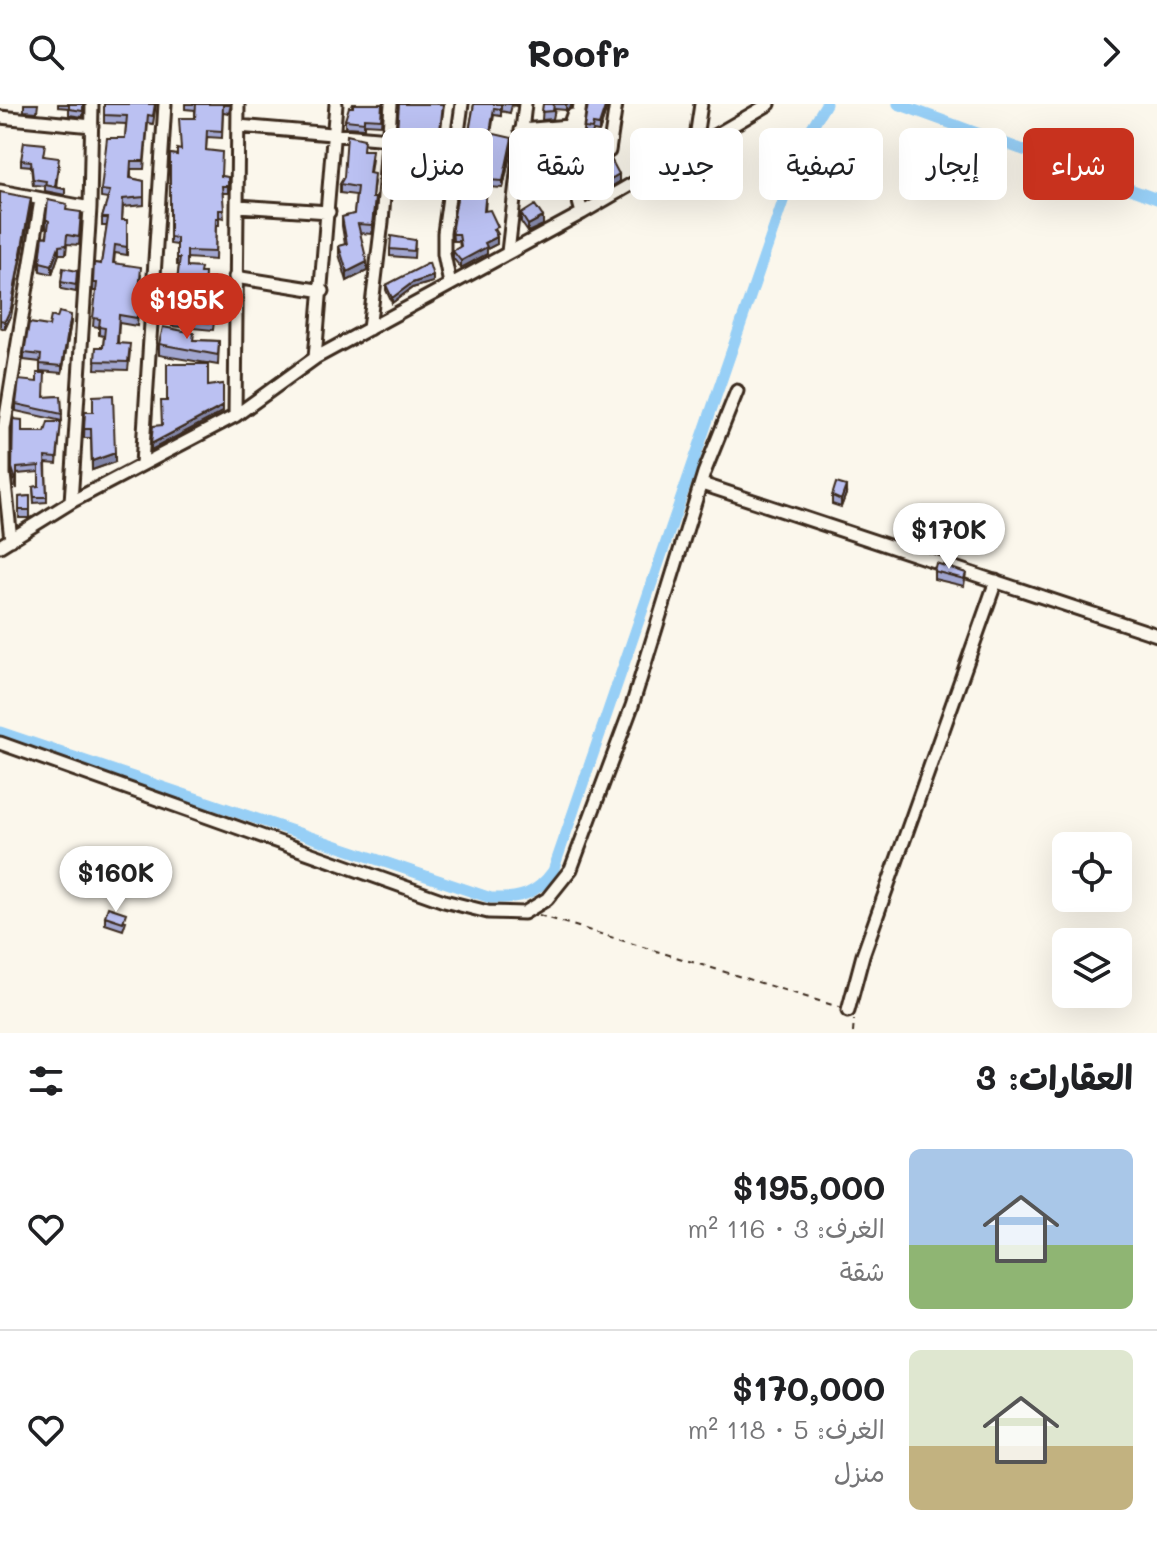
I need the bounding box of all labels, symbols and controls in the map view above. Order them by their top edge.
text: Roofr [527,29,630,76]
icon: search [24,30,68,74]
icon: forward [1089,30,1133,74]
chip: منزل [382,128,493,200]
chip: شقة [509,128,614,200]
chip: جديد [630,128,743,200]
chip: تصفية [759,128,883,200]
chip: إيجار [899,128,1007,200]
chip: شراء [1023,128,1134,200]
pin: $195K [131,273,243,341]
text: $195K [149,282,225,316]
pin: $170K [893,503,1005,571]
text: $170K [911,512,987,546]
map controls [1052,832,1132,1008]
button: locate [1052,832,1132,912]
pin: $160K [60,846,172,914]
text: $160K [77,855,155,889]
button: layers [1052,928,1132,1008]
text: العقارات: 3 [976,1054,1133,1099]
icon: filters [24,1059,68,1103]
text: $195,000 [733,1164,885,1209]
icon: home [973,1181,1069,1277]
icon: heart [24,1207,68,1251]
text: الغرف: 3 · 116 m² [688,1211,885,1245]
text: شقة [840,1254,885,1288]
text: $170,000 [732,1365,885,1410]
icon: home [973,1382,1069,1478]
icon: heart [24,1408,68,1452]
text: الغرف: 5 · 118 m² [688,1412,885,1446]
text: منزل [834,1455,885,1489]

